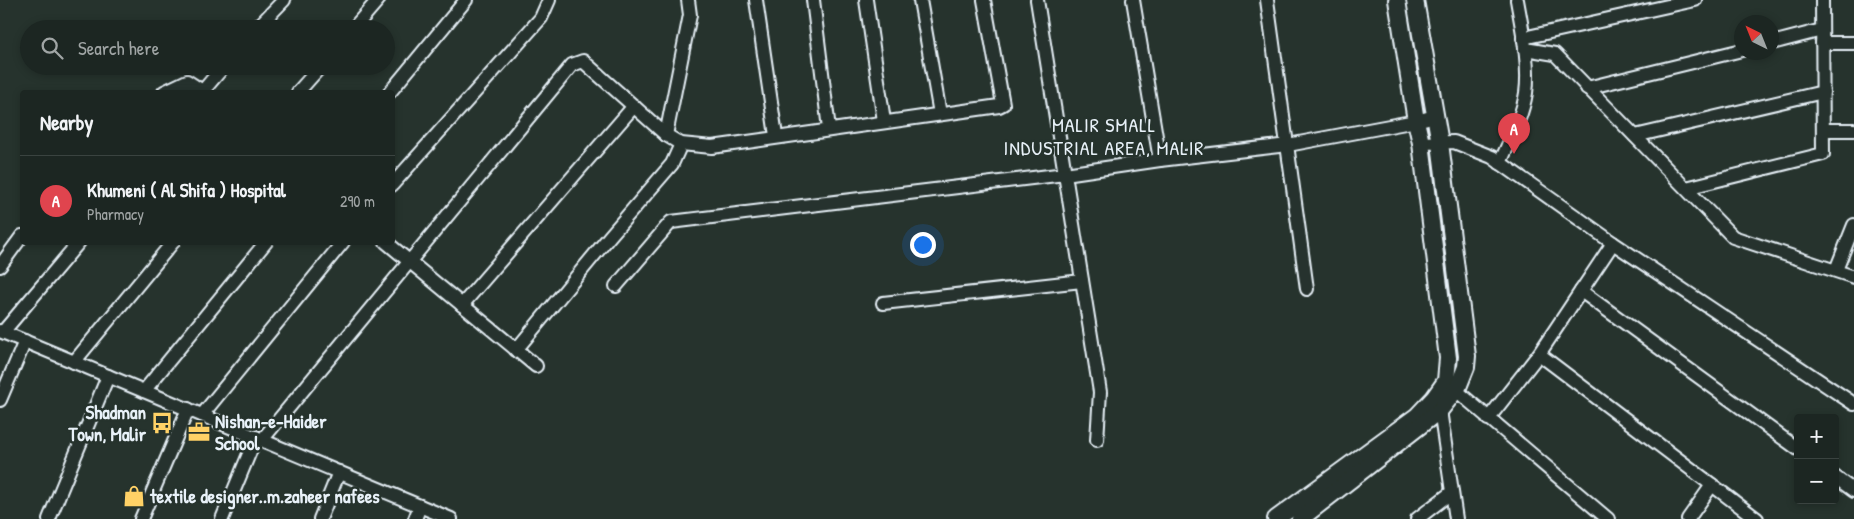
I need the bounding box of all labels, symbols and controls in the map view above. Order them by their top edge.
north arrow [1734,15,1779,60]
search box [20,20,395,75]
icon: search [38,34,66,62]
text: Search here [78,35,159,61]
text: Nearby [40,108,93,137]
district label: MALIR SMALL INDUSTRIAL AREA, MALIR [1004,111,1204,161]
pin: A [1498,113,1530,154]
text: Khumeni ( Al Shifa ) Hospital [87,177,286,203]
text: A [52,190,60,212]
text: 290 m [340,190,375,212]
text: Pharmacy [87,203,144,225]
your location [910,232,936,258]
place label: Shadman Town, Malir [67,399,147,447]
place label: Nishan-e-Haider School [215,408,327,456]
bus stop icon: Shadman Town, Malir [149,410,175,436]
map controls [1794,414,1839,504]
button: + [1794,414,1839,459]
office icon: Nishan-e-Haider School [186,419,212,445]
button: − [1794,459,1839,504]
shop icon: textile designer..m.zaheer nafees [121,483,147,509]
place label: textile designer..m.zaheer nafees [149,483,380,510]

